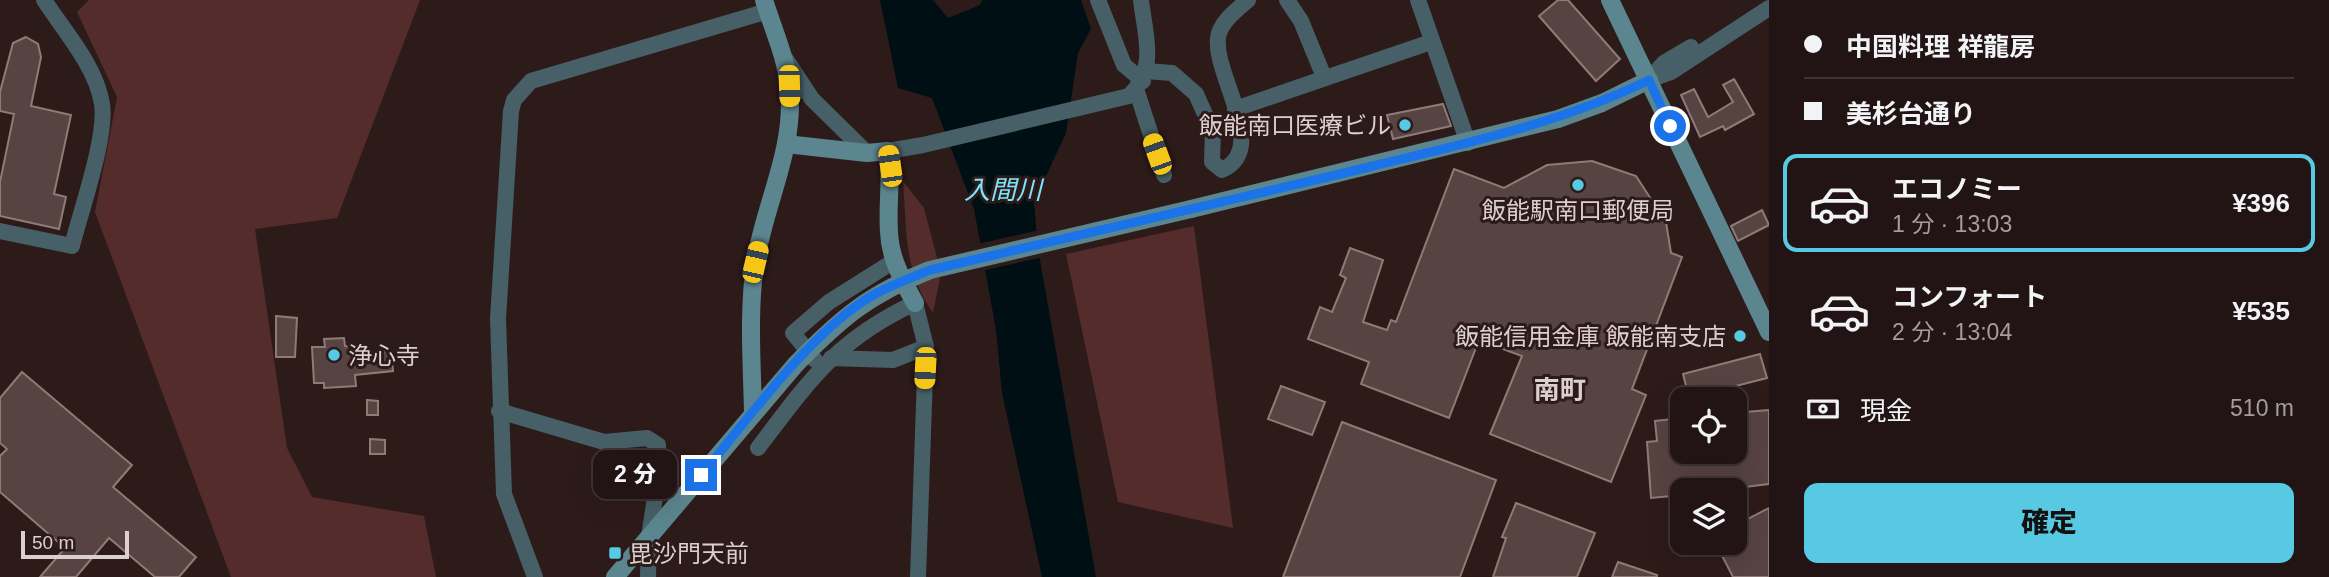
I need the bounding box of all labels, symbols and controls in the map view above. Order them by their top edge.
text: 中国料理 祥龍房 [1846,32,2035,62]
car [778,65,801,107]
text: 美杉台通り [1846,99,1976,129]
route start [1654,110,1686,142]
place label: 飯能南口医療ビル [1199,112,1391,139]
marker: 飯能南口医療ビル [1397,117,1413,133]
car [1140,131,1175,177]
car [877,144,904,188]
icon: car [1808,172,1871,235]
text: エコノミー [1892,174,2022,204]
water label: 入間川 [964,175,1045,205]
marker: 飯能駅南口郵便局 [1570,177,1586,193]
text: ¥396 [2232,188,2290,218]
place label: 飯能駅南口郵便局 [1482,197,1674,224]
text: 1 分 · 13:03 [1892,211,2012,237]
car [741,239,770,285]
icon: car [1808,280,1871,343]
text: コンフォート [1892,282,2047,312]
text: ¥535 [2232,296,2290,326]
text: 2 分 · 13:04 [1892,319,2012,345]
place label: 飯能信用金庫 飯能南支店 [1455,323,1726,350]
marker: 飯能信用金庫 飯能南支店 [1732,328,1748,344]
place label: 浄心寺 [348,342,420,369]
car [914,346,937,390]
marker: 浄心寺 [326,347,342,363]
district label: 南町 [1534,375,1586,405]
map controls [1670,387,1747,555]
button: locate [1670,387,1747,464]
icon: cash [1804,390,1842,428]
text: 510 m [2230,395,2294,421]
text: 現金 [1860,396,1912,426]
callout: 2 分 [592,450,676,500]
route end [685,459,717,491]
text: 2 分 [614,461,656,487]
button: layers [1670,478,1747,555]
button: 確定 [1804,483,2294,563]
scale bar [21,528,130,560]
text: 50 m [32,532,74,553]
place label: 毘沙門天前 [629,540,749,567]
marker: 毘沙門天前 [607,545,623,561]

